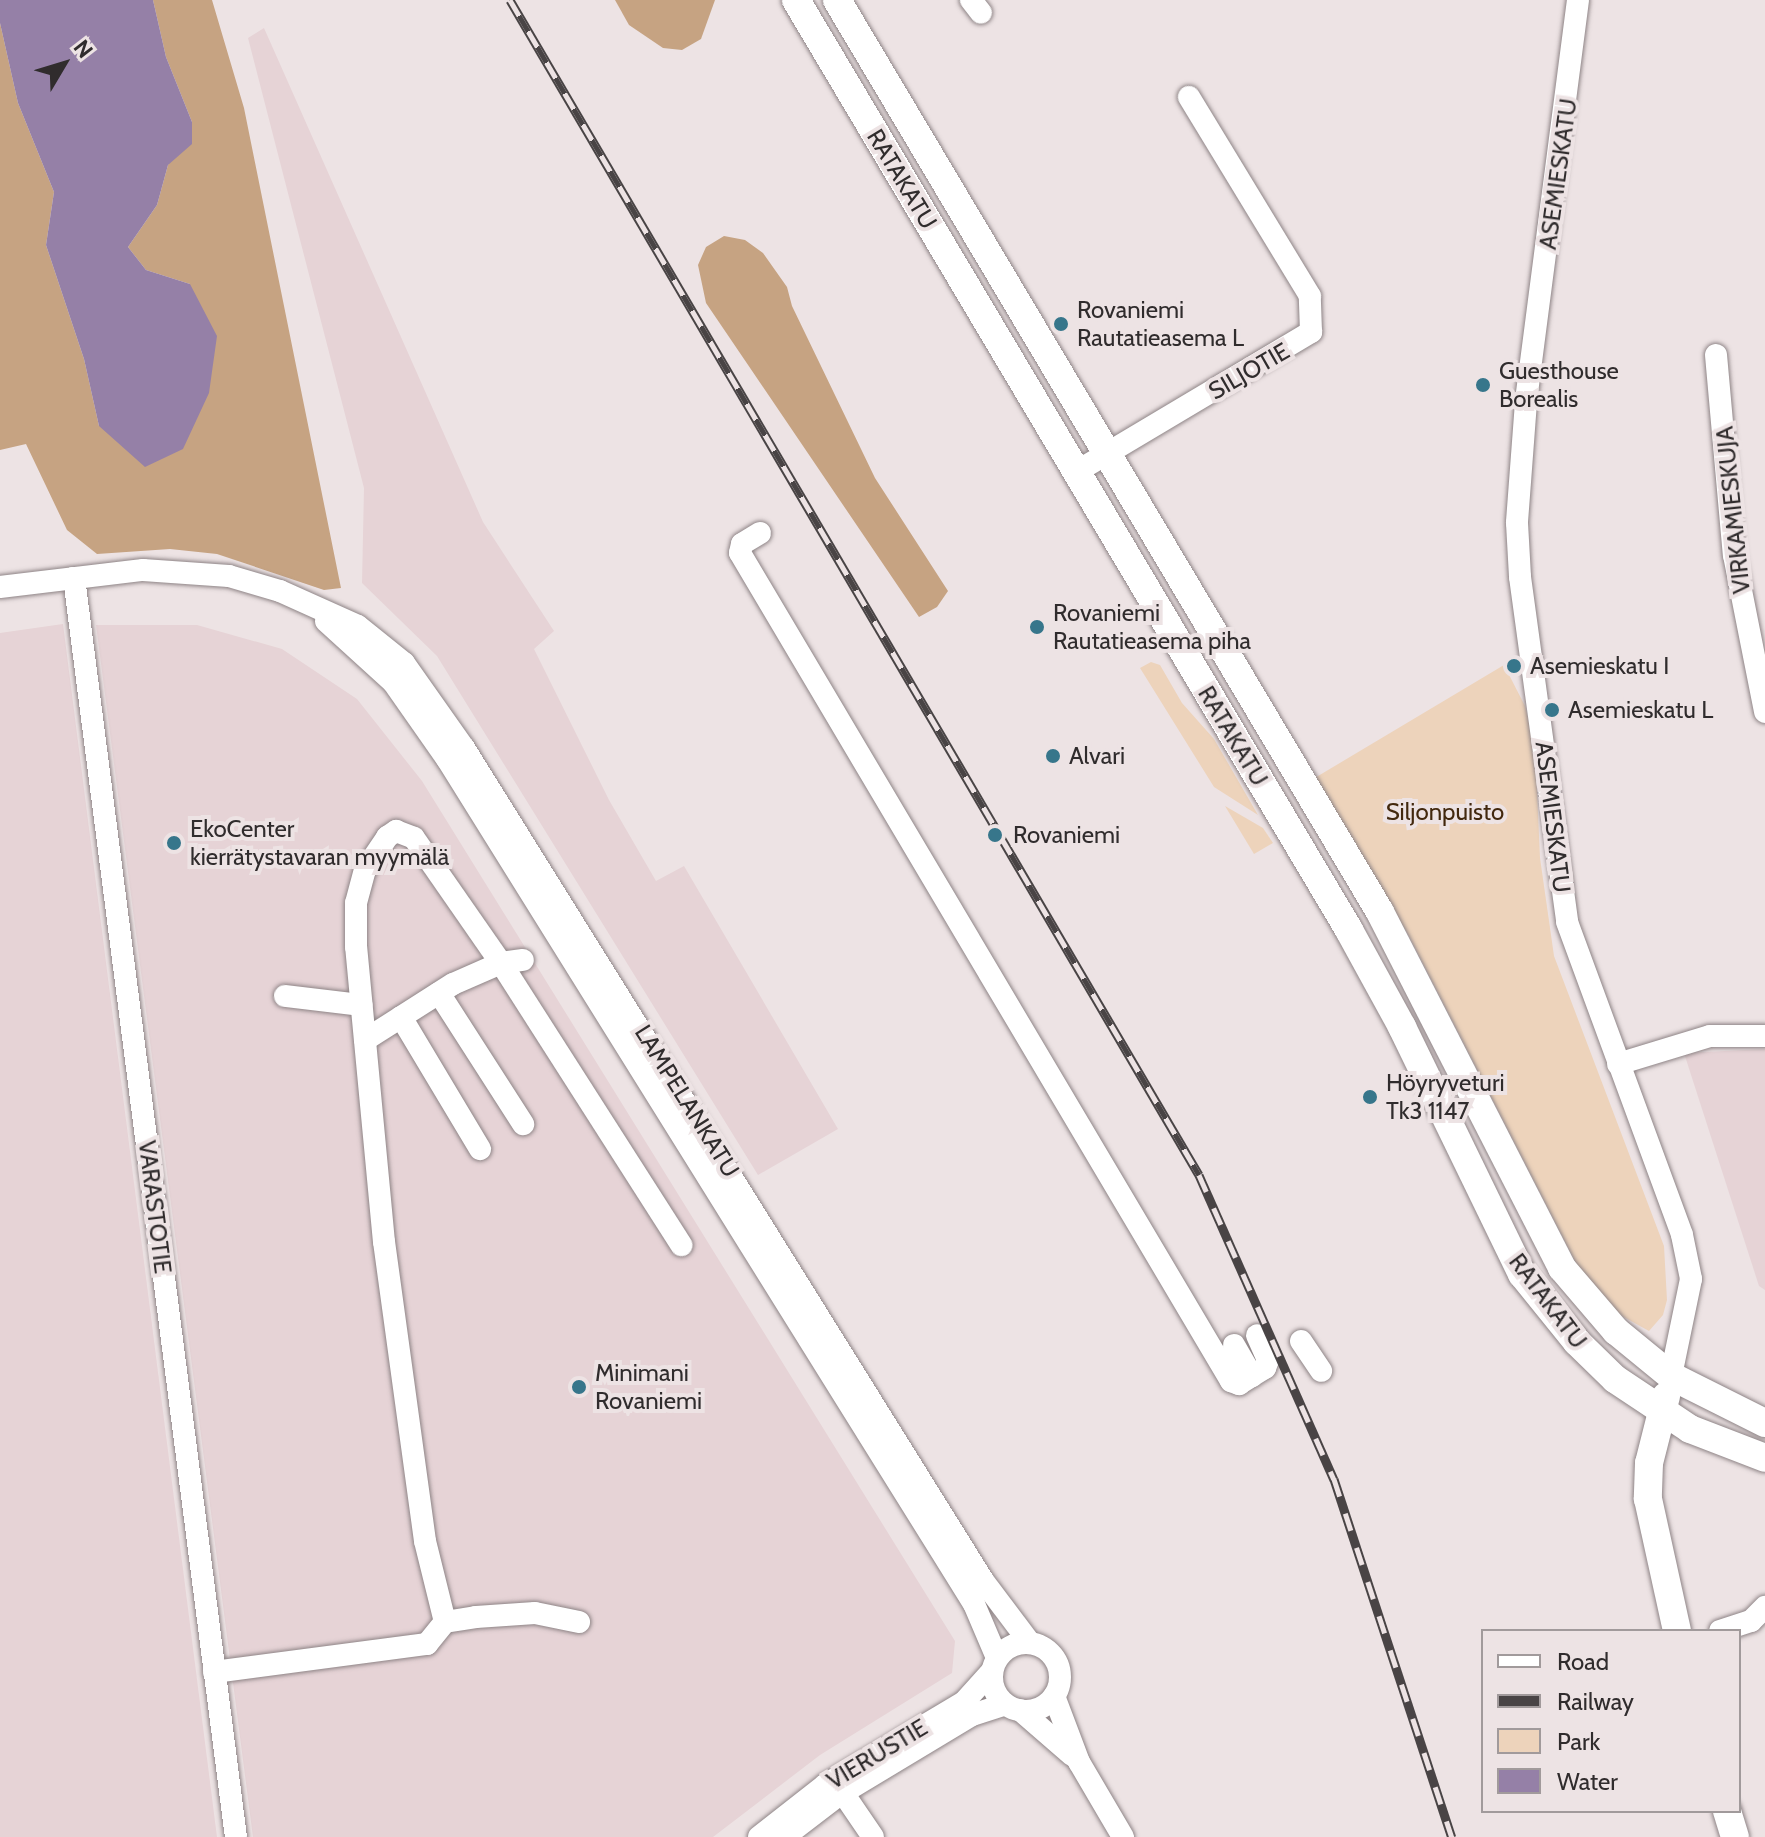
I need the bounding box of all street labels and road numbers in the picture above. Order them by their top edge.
street label: ASEMIESKATU [1533,97,1583,251]
street label: RATAKATU [861,124,943,234]
street label: SILJOTIE [1204,336,1294,406]
street label: VIRKAMIESKUJA [1710,425,1756,595]
street label: RATAKATU [1192,681,1274,791]
street label: ASEMIESKATU [1529,740,1577,894]
street label: LAMPELANKATU [629,1020,745,1182]
street label: VARASTOTIE [133,1139,177,1275]
street label: RATAKATU [1503,1248,1593,1354]
street label: VIERUSTIE [822,1713,932,1795]

